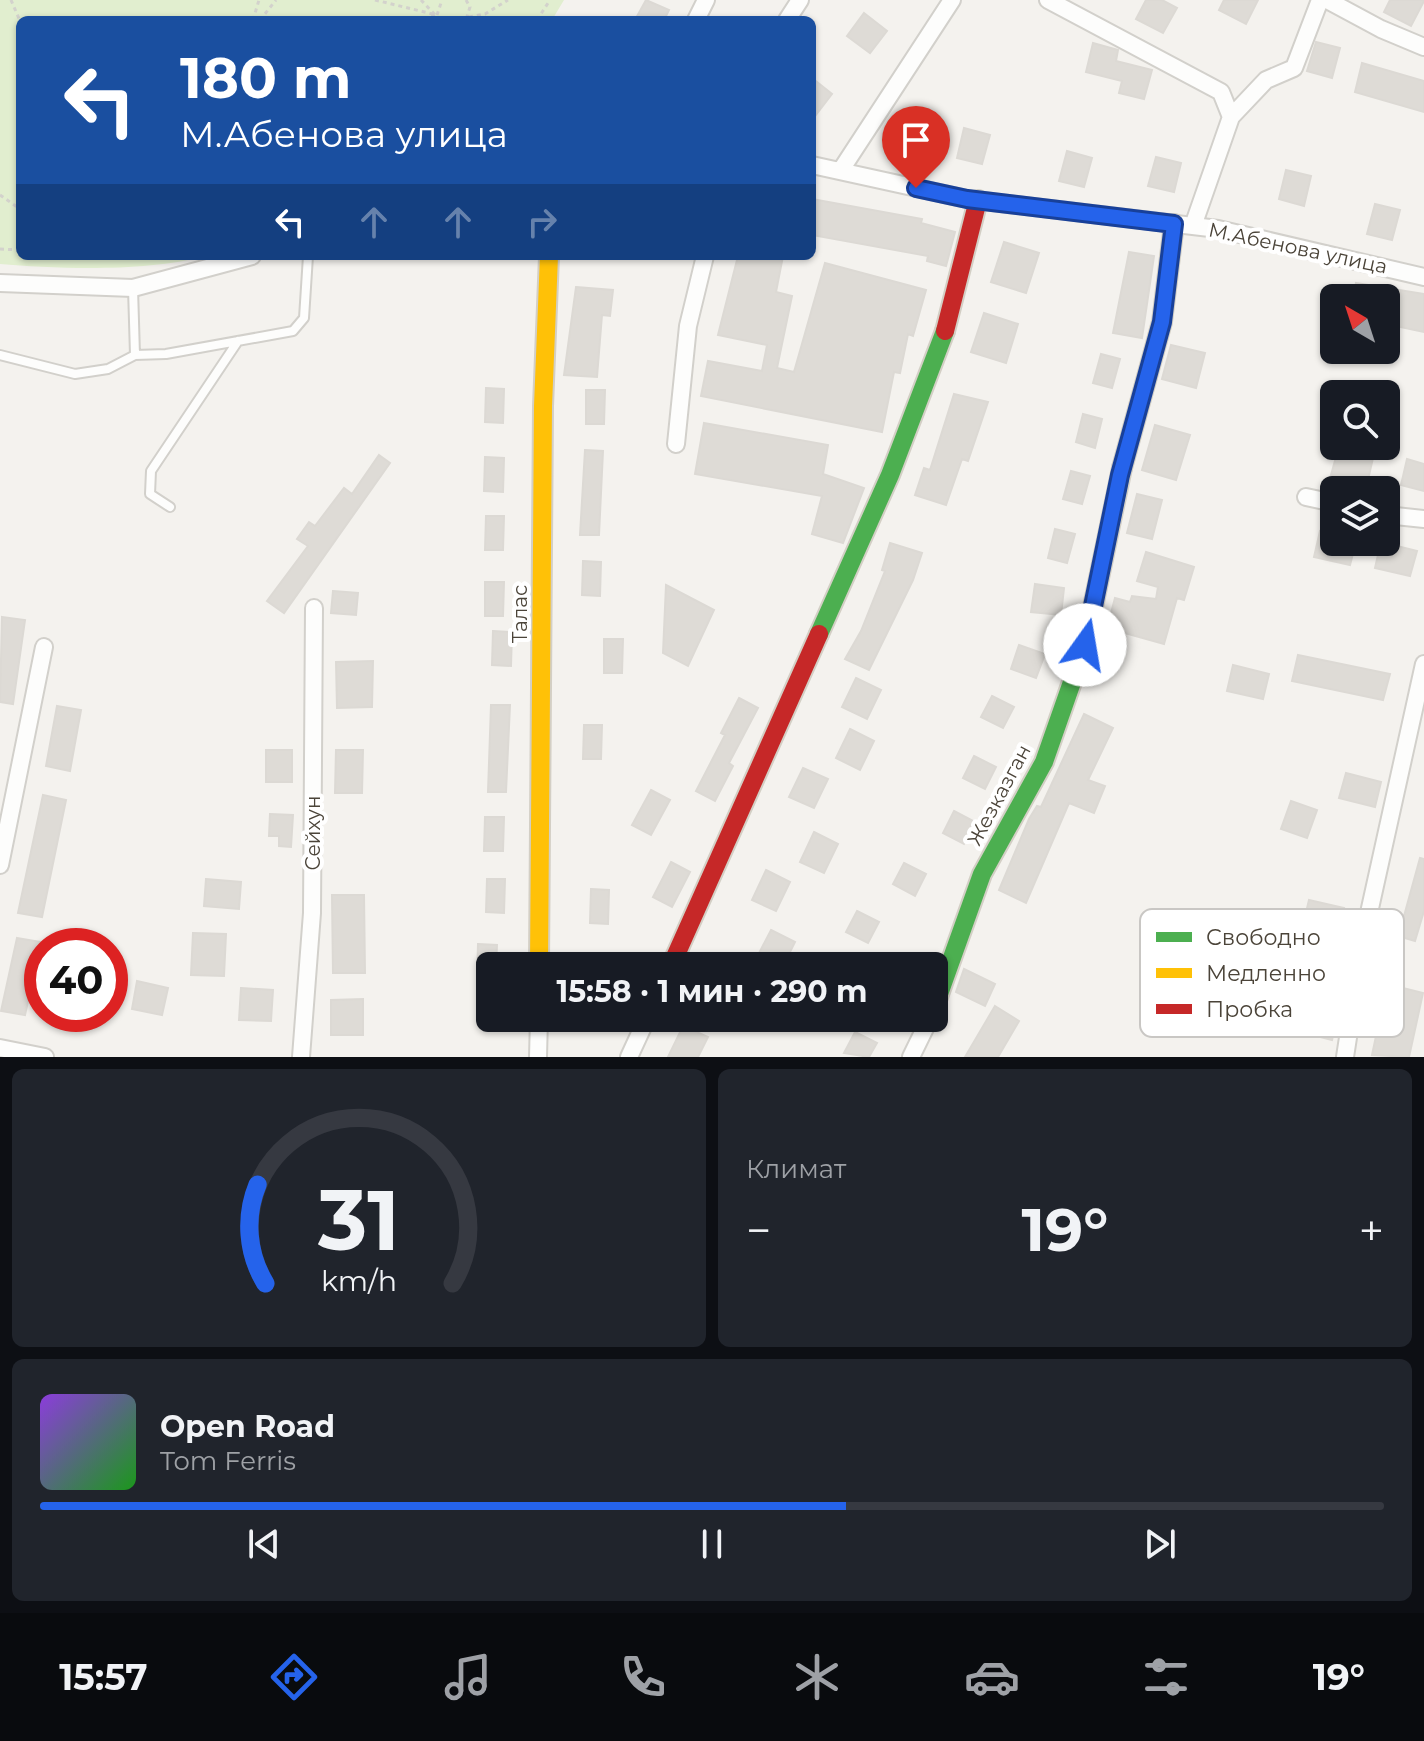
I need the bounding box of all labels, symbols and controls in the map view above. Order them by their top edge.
text: 180 m [180,44,352,112]
icon: left [48,48,152,152]
pin [882,106,950,188]
text: М.Абенова улица [180,112,508,156]
icon: arrive [894,118,938,162]
icon: left [268,200,312,244]
icon: ahead [352,200,396,244]
icon: ahead [436,200,480,244]
icon: right [520,200,564,244]
street label: М.Абенова улица [1206,217,1390,279]
north arrow [1320,284,1400,364]
map controls [1320,284,1400,556]
button: search [1320,380,1400,460]
button: layers [1320,476,1400,556]
street label: Талас [508,585,532,643]
position arrow [1043,603,1127,687]
street label: Жезказган [962,740,1036,850]
street label: Сейхун [301,796,325,870]
legend [1140,909,1404,1037]
text: Свободно [1206,924,1321,951]
speed limit sign: 40 [24,928,128,1032]
text: Медленно [1206,960,1326,987]
text: 15:58 · 1 мин · 290 m [556,973,868,1010]
text: Пробка [1206,996,1293,1023]
text: Климат [746,1153,846,1185]
text: 31 [317,1169,400,1271]
text: 19° [1022,1193,1108,1266]
text: − [746,1203,771,1257]
text: + [1359,1203,1384,1257]
text: km/h [321,1263,397,1298]
text: Open Road [160,1408,335,1445]
text: Tom Ferris [160,1445,296,1477]
icon: previous [242,1522,286,1566]
icon: pause [690,1522,734,1566]
icon: next [1138,1522,1182,1566]
icon: directions [266,1649,322,1705]
icon: music [440,1649,496,1705]
icon: phone [615,1649,671,1705]
icon: climate [789,1649,845,1705]
icon: car [964,1649,1020,1705]
icon: filters [1138,1649,1194,1705]
text: 15:57 [59,1655,148,1699]
text: 19° [1313,1655,1365,1699]

